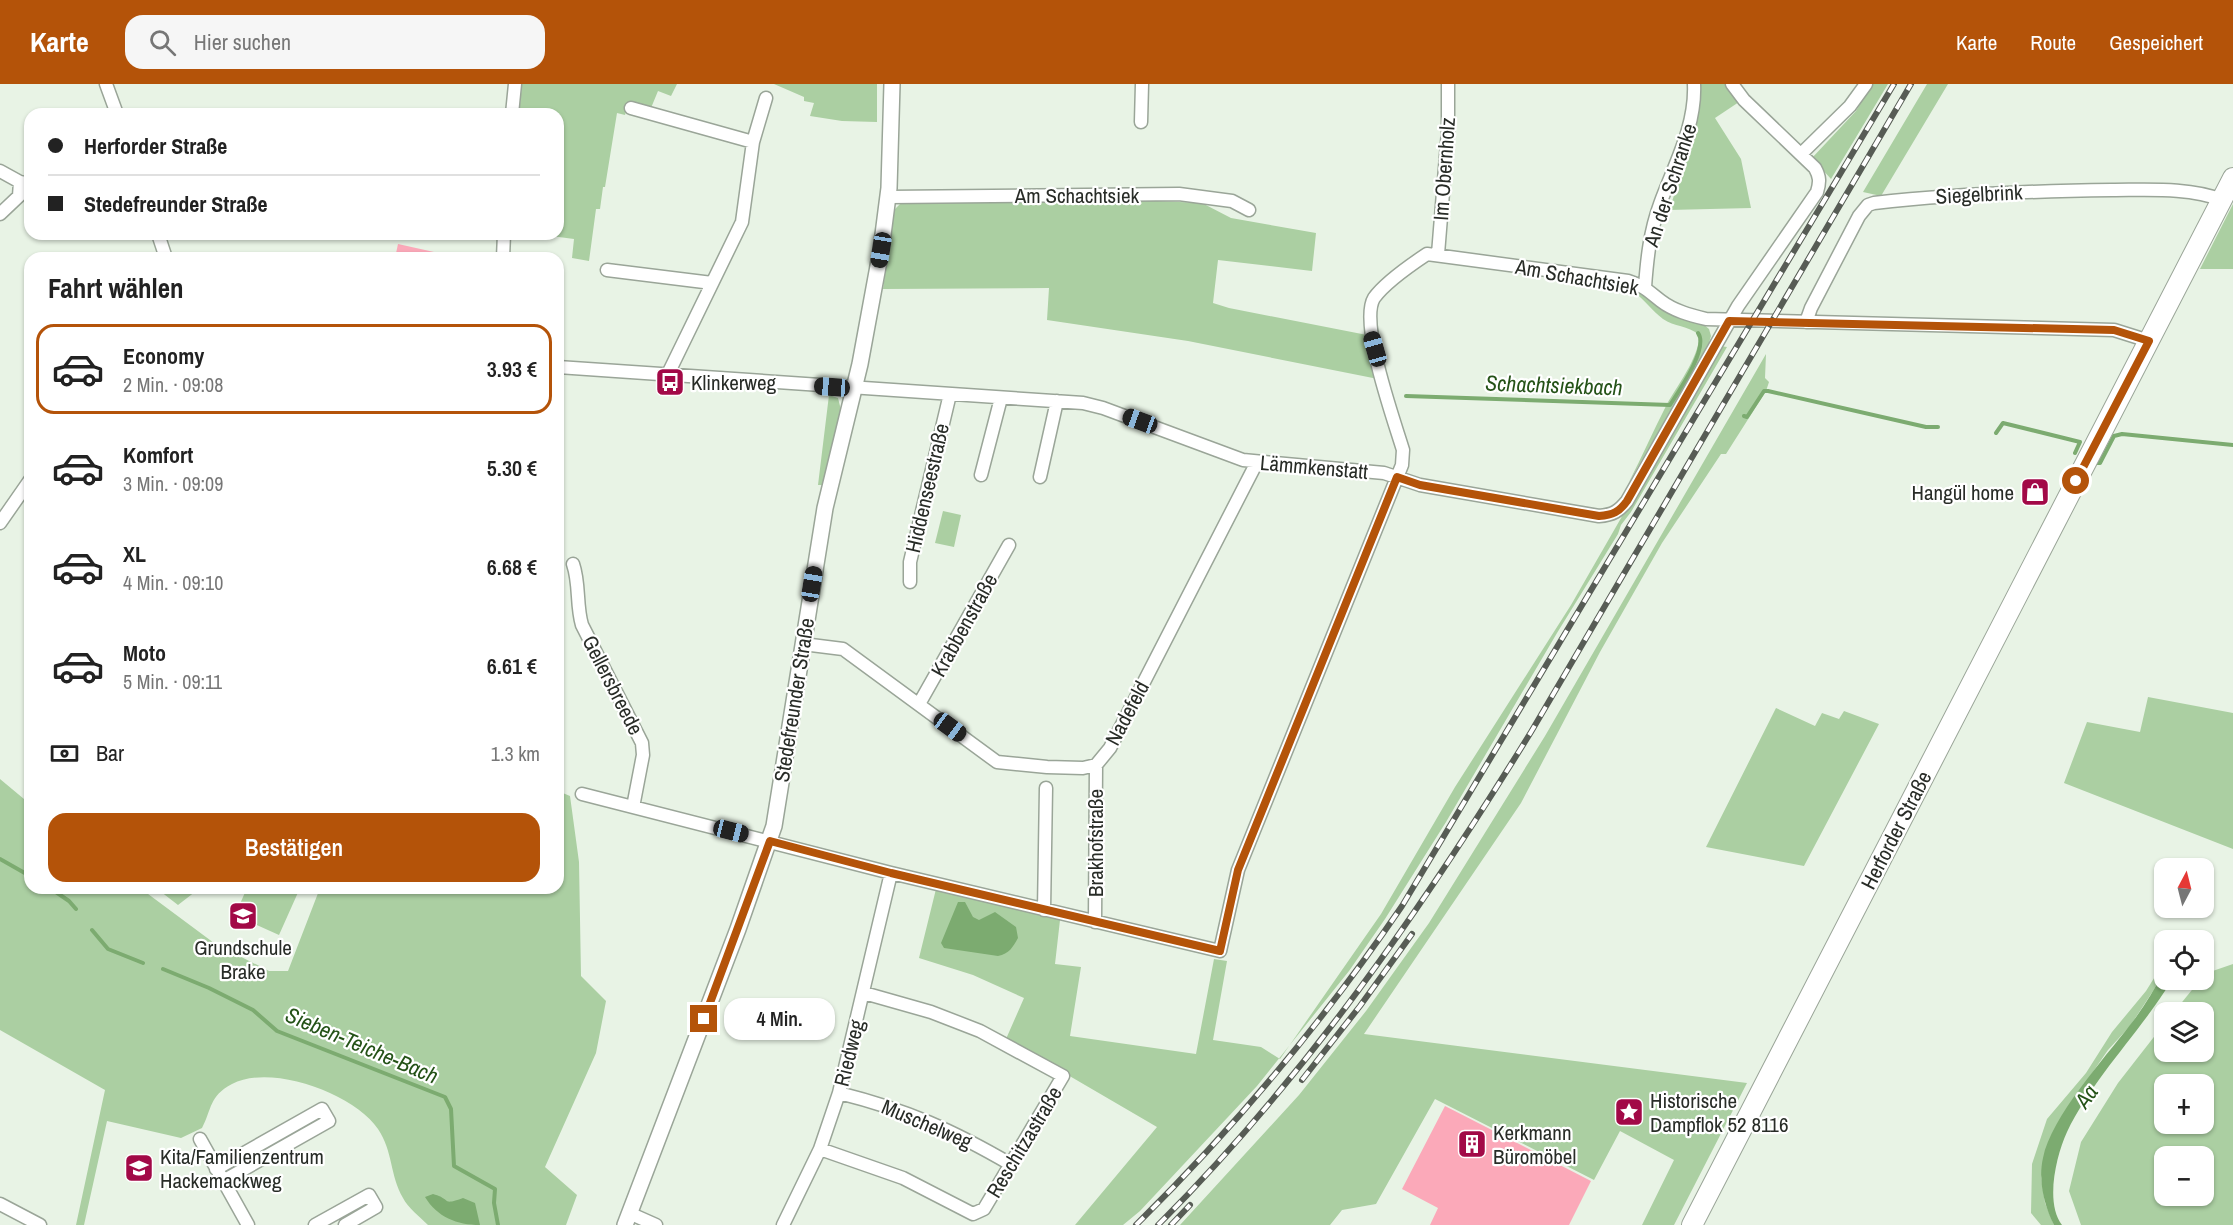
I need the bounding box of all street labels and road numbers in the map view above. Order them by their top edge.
street label: Im Obernholz [1426,116,1462,222]
street label: An der Schranke [1636,120,1704,251]
street label: Siegelbrink [1935,177,2024,211]
street label: Am Schachtsiek [1014,181,1140,210]
street label: Am Schachtsiek [1512,252,1641,302]
street label: Hiddenseestraße [898,420,956,556]
street label: Lämmkenstatt [1259,448,1369,486]
street label: Krabbenstraße [924,568,1004,682]
street label: Stedefreunder Straße [767,616,821,784]
street label: Gellersbreede [576,630,650,740]
street label: Nadefeld [1098,676,1156,750]
street label: Herforder Straße [1854,766,1938,894]
street label: Brakhofstraße [1081,789,1110,897]
street label: Riedweg [827,1016,871,1089]
street label: Reschitzastraße [979,1081,1069,1203]
street label: Muschelweg [877,1092,977,1156]

